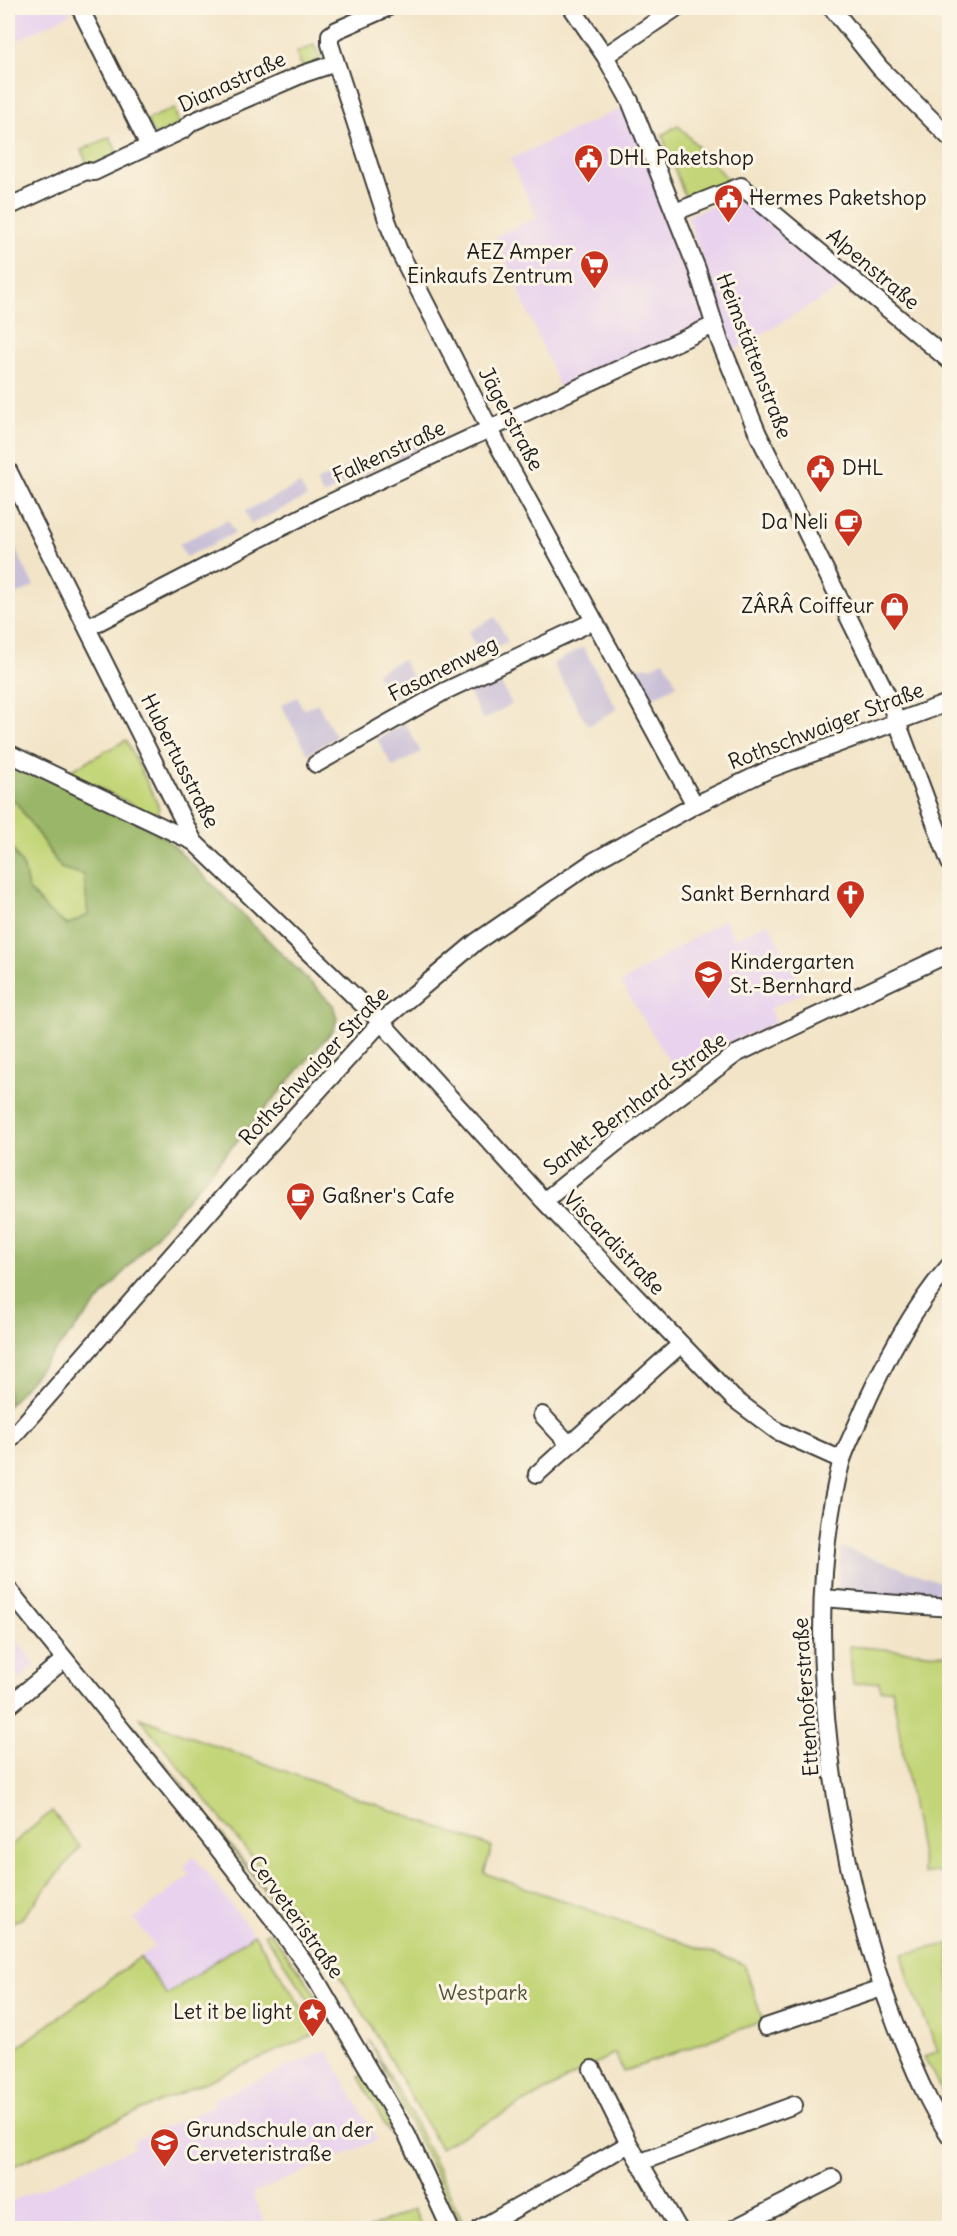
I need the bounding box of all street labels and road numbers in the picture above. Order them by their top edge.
street label: Dianastraße [174,45,290,118]
street label: Alpenstraße [821,222,925,315]
street label: Heimstättenstraße [710,269,798,442]
street label: Jägerstraße [473,362,550,475]
street label: Falkenstraße [328,414,449,489]
street label: Fasanenweg [383,629,502,708]
street label: Rothschwaiger Straße [724,676,928,775]
street label: Hubertusstraße [135,689,226,833]
street label: Rothschwaiger Straße [233,981,394,1151]
street label: Sankt-Bernhard-Straße [538,1026,732,1181]
street label: Viscardistraße [558,1185,671,1301]
street label: Ettenhoferstraße [786,1617,825,1777]
street label: Cerveteristraße [243,1850,350,1984]

